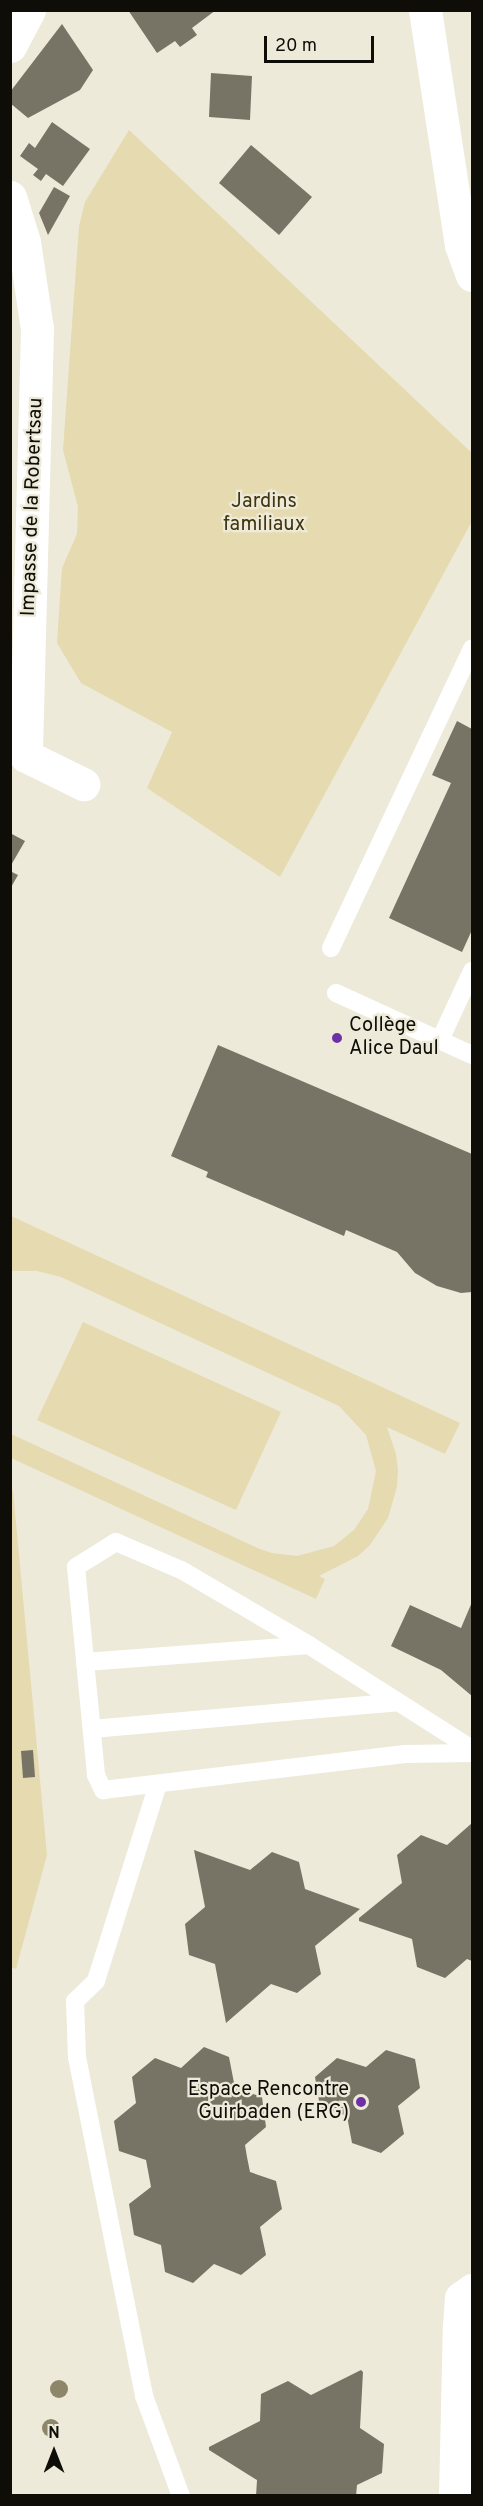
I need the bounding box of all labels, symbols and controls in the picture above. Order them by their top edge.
scale bar [267,24,376,62]
text: 20 m [275,35,317,58]
street label: Impasse de la Robertsau [17,397,49,617]
park label: Jardins familiaux [223,491,305,538]
place label: Collège Alice Daul [349,1014,439,1061]
marker: Collège Alice Daul [330,1031,344,1045]
place label: Espace Rencontre Guirbaden (ERG) [188,2078,349,2125]
marker: Espace Rencontre Guirbaden (ERG) [354,2095,368,2109]
north arrow [24,2422,84,2482]
text: N [48,2424,60,2444]

